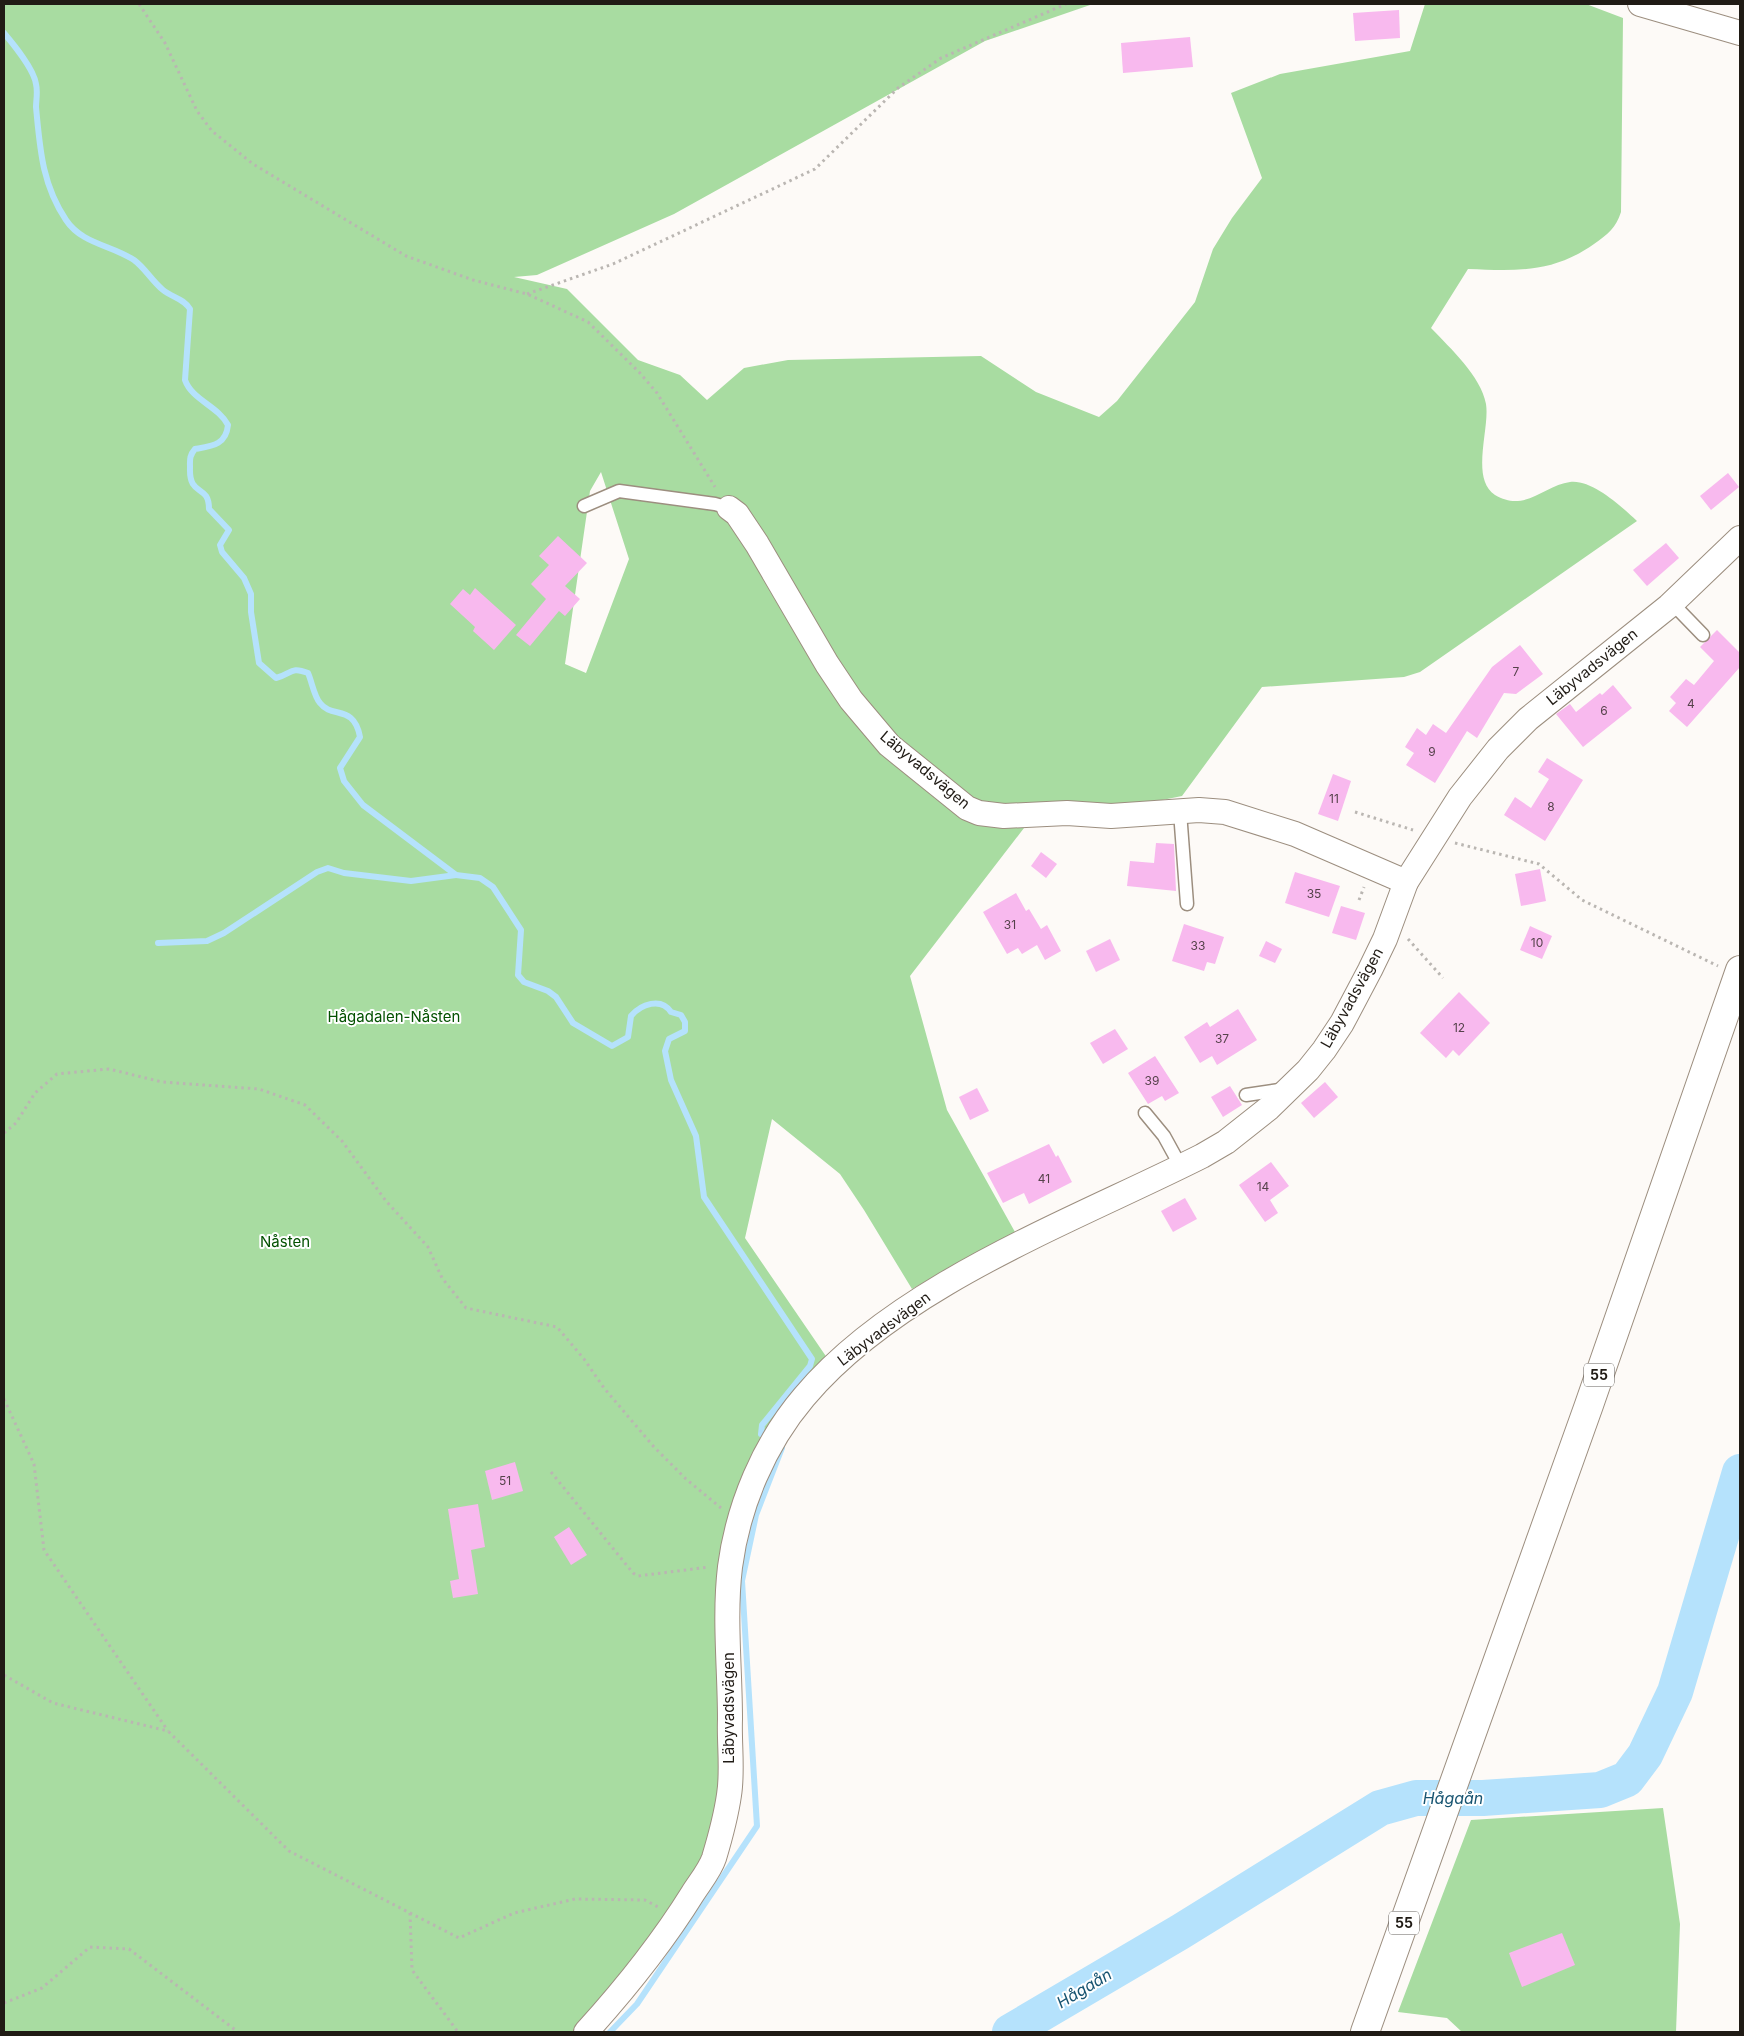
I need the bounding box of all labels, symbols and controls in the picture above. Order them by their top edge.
street label: Läbyvadsvägen [1542,624,1641,709]
house number: 7 [1513,664,1520,679]
house number: 4 [1687,696,1695,711]
house number: 6 [1600,703,1608,718]
street label: Läbyvadsvägen [876,726,974,813]
house number: 9 [1428,744,1436,759]
house number: 11 [1329,791,1339,806]
house number: 8 [1547,799,1555,814]
house number: 35 [1307,886,1321,901]
house number: 31 [1004,917,1016,932]
house number: 10 [1531,935,1543,950]
house number: 33 [1191,938,1205,953]
street label: Läbyvadsvägen [1316,944,1387,1051]
park label: Hågadalen-Nåsten [328,1007,460,1026]
house number: 12 [1453,1020,1465,1035]
house number: 37 [1215,1031,1229,1046]
house number: 39 [1145,1073,1159,1088]
house number: 41 [1038,1171,1050,1186]
house number: 14 [1257,1179,1270,1194]
park label: Nåsten [260,1232,310,1251]
street label: Läbyvadsvägen [833,1287,934,1370]
road number: 55 [1584,1364,1614,1386]
house number: 51 [499,1473,511,1488]
street label: Läbyvadsvägen [719,1652,738,1764]
water label: Hågaån [1423,1788,1483,1808]
road number: 55 [1389,1912,1419,1935]
water label: Hågaån [1053,1964,1115,2012]

